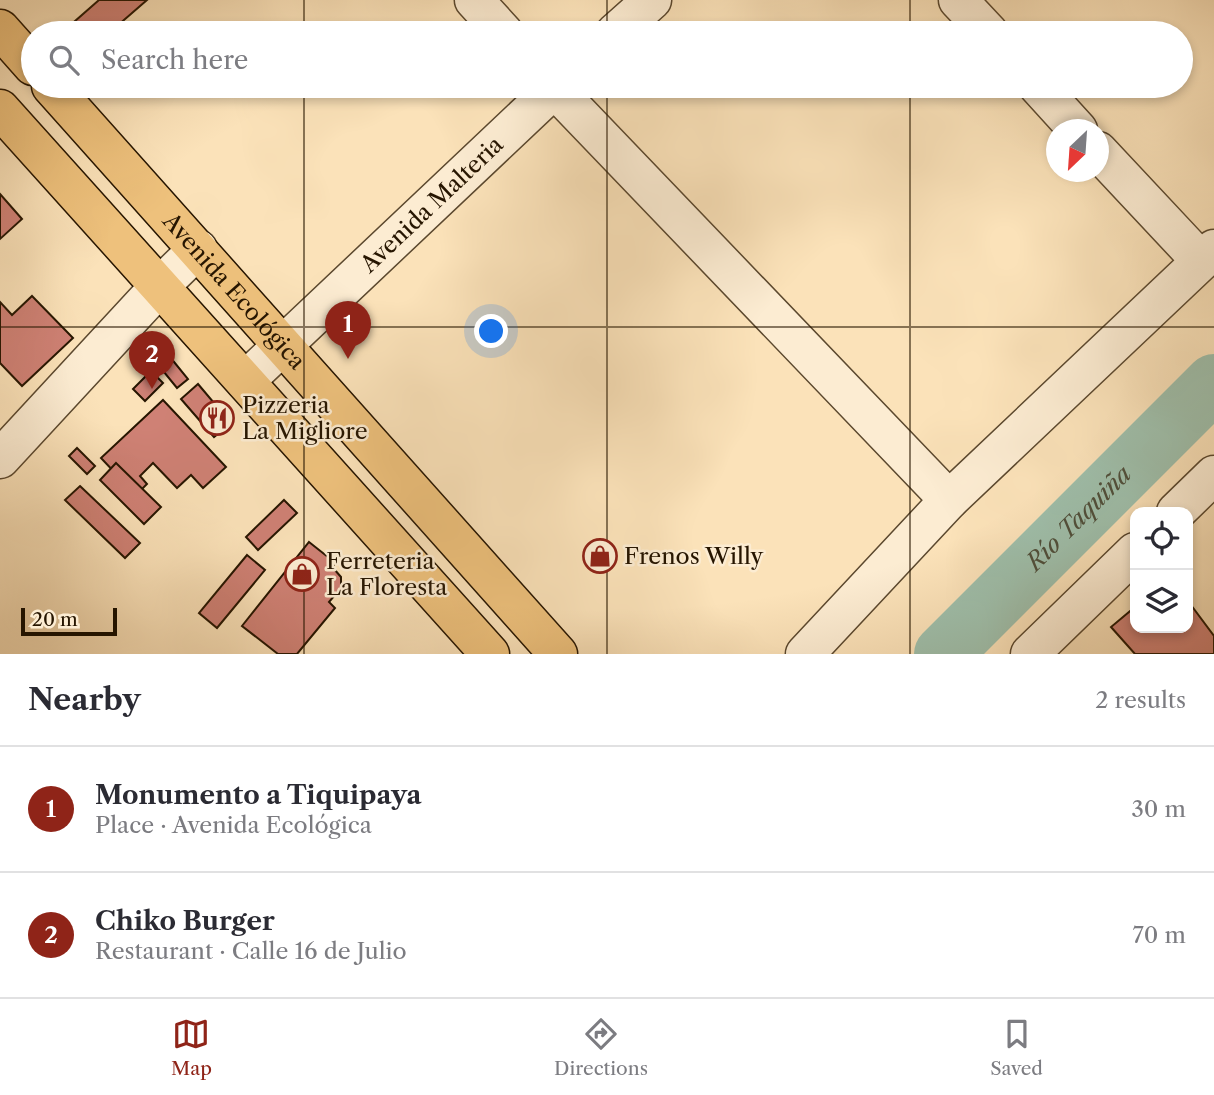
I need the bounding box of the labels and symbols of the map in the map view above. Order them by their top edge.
north arrow [1046,119,1109,182]
street label: Avenida Malteria [354,130,509,279]
street label: Avenida Ecológica [156,206,312,376]
pin: 1 [325,301,371,359]
your location [474,314,508,348]
pin: 2 [129,331,175,389]
place label: Pizzeria La Migliore [242,391,368,445]
restaurant icon: Pizzeria La Migliore [198,399,236,437]
water label: Río Taquiña [1018,459,1137,578]
shop icon: Frenos Willy [581,537,619,575]
place label: Frenos Willy [624,542,764,570]
place label: Ferreteria La Floresta [326,547,448,601]
shop icon: Ferreteria La Floresta [283,555,321,593]
scale bar [21,605,117,637]

